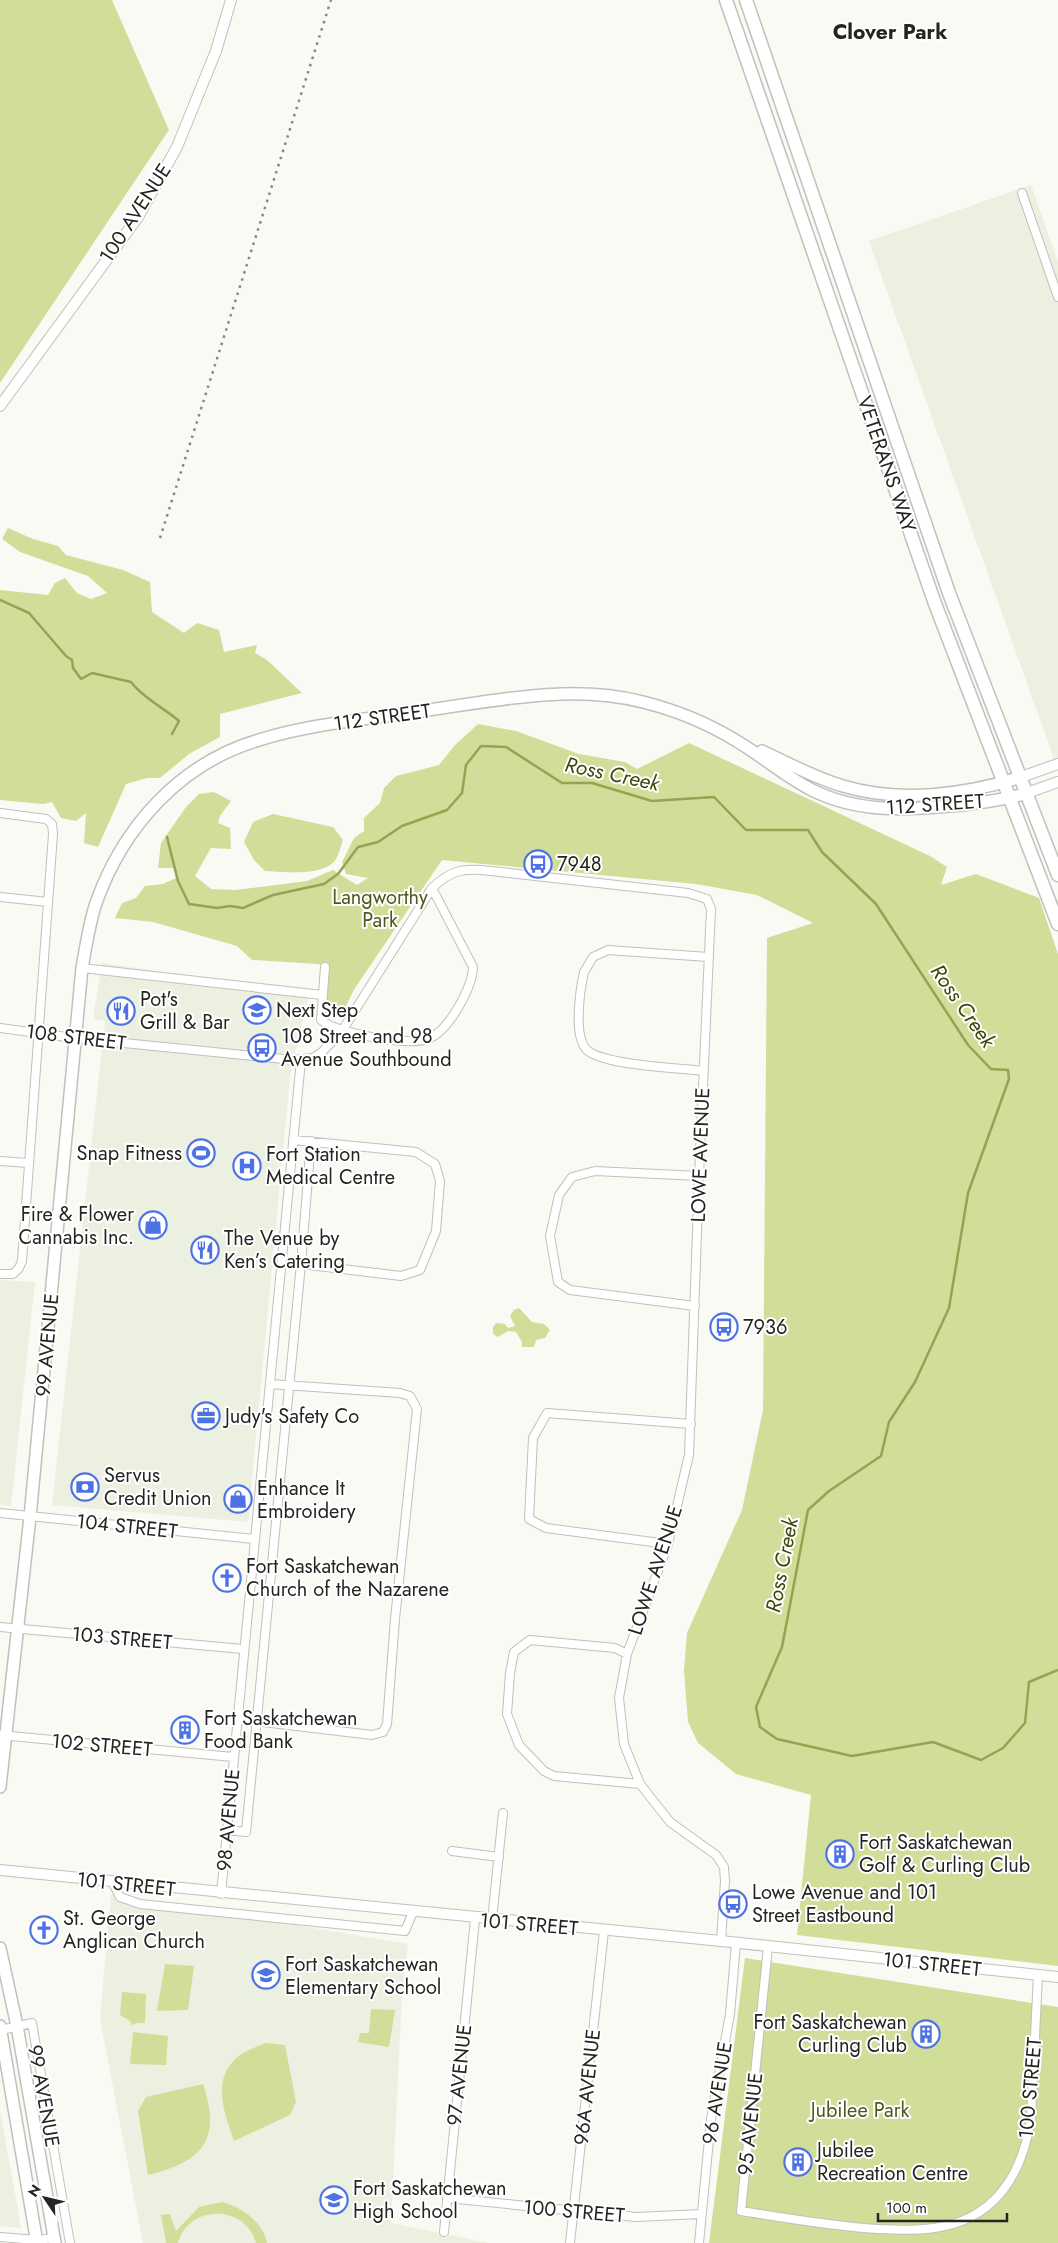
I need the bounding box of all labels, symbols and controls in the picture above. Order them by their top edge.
district label: Clover Park [833,17,947,47]
street label: 100 AVENUE [92,158,178,269]
street label: VETERANS WAY [850,392,924,537]
street label: 112 STREET [331,696,433,739]
water label: Ross Creek [562,749,663,799]
street label: 112 STREET [885,787,986,822]
bus stop icon: 7948 [523,849,553,879]
place label: 7948 [557,850,602,879]
park label: Langworthy Park [332,883,428,935]
water label: Ross Creek [923,958,1003,1055]
place label: Pot's Grill & Bar [140,985,230,1037]
school or university icon: Next Step [242,995,272,1025]
restaurant icon: Pot's Grill & Bar [106,996,136,1026]
place label: Next Step [276,996,358,1025]
street label: 108 STREET [24,1017,128,1058]
place label: 108 Street and 98 Avenue Southbound [281,1022,452,1074]
bus stop icon: 108 Street and 98 Avenue Southbound [247,1033,277,1063]
street label: LOWE AVENUE [684,1087,717,1223]
sports icon: Snap Fitness [186,1138,216,1168]
place label: Snap Fitness [77,1139,182,1168]
place label: Fort Station Medical Centre [266,1140,395,1192]
hospital icon: Fort Station Medical Centre [232,1151,262,1181]
place label: Fire & Flower Cannabis Inc. [18,1200,134,1252]
shop icon: Fire & Flower Cannabis Inc. [138,1210,168,1240]
place label: The Venue by Ken’s Catering [224,1224,345,1276]
restaurant icon: The Venue by Ken’s Catering [190,1235,220,1265]
street label: 99 AVENUE [29,1292,66,1398]
bus stop icon: 7936 [709,1312,739,1342]
place label: 7936 [743,1313,787,1342]
office icon: Judy's Safety Co [191,1401,221,1431]
place label: Judy's Safety Co [222,1402,359,1431]
place label: Servus Credit Union [104,1461,212,1513]
bank icon: Servus Credit Union [70,1472,100,1502]
place label: Enhance It Embroidery [257,1474,356,1526]
shop icon: Enhance It Embroidery [223,1484,253,1514]
street label: LOWE AVENUE [621,1502,690,1639]
street label: 104 STREET [75,1507,180,1546]
water label: Ross Creek [758,1514,806,1615]
place label: Fort Saskatchewan Church of the Nazarene [246,1552,449,1604]
church icon: Fort Saskatchewan Church of the Nazarene [212,1563,242,1593]
street label: 103 STREET [71,1620,174,1657]
place label: Fort Saskatchewan Food Bank [204,1704,358,1756]
building icon: Fort Saskatchewan Food Bank [170,1715,200,1745]
street label: 102 STREET [50,1727,154,1764]
street label: 98 AVENUE [210,1768,247,1873]
place label: Fort Saskatchewan Golf & Curling Club [859,1828,1030,1880]
building icon: Fort Saskatchewan Golf & Curling Club [825,1839,855,1869]
street label: 101 STREET [75,1865,177,1904]
place label: Lowe Avenue and 101 Street Eastbound [752,1878,937,1930]
bus stop icon: Lowe Avenue and 101 Street Eastbound [718,1889,748,1919]
place label: St. George Anglican Church [63,1904,205,1956]
street label: 101 STREET [478,1906,580,1943]
church icon: St. George Anglican Church [29,1915,59,1945]
street label: 101 STREET [881,1945,983,1984]
place label: Fort Saskatchewan Elementary School [285,1950,441,2002]
school or university icon: Fort Saskatchewan Elementary School [251,1960,281,1990]
place label: Fort Saskatchewan Curling Club [753,2008,907,2060]
building icon: Fort Saskatchewan Curling Club [911,2019,941,2049]
street label: 97 AVENUE [440,2023,479,2127]
street label: 96A AVENUE [567,2028,608,2147]
street label: 100 STREET [1012,2035,1049,2140]
street label: 96 AVENUE [695,2040,740,2146]
street label: 99 AVENUE [20,2043,67,2150]
street label: 95 AVENUE [731,2071,770,2177]
park label: Jubilee Park [808,2096,910,2125]
place label: Jubilee Recreation Centre [814,2136,968,2188]
building icon: Jubilee Recreation Centre [783,2147,813,2177]
north arrow [20,2173,70,2223]
place label: Fort Saskatchewan High School [353,2174,507,2226]
text: N [23,2180,46,2201]
school or university icon: Fort Saskatchewan High School [319,2185,349,2215]
scale bar [878,2190,1007,2222]
street label: 100 STREET [522,2193,627,2230]
text: 100 m [886,2197,927,2219]

